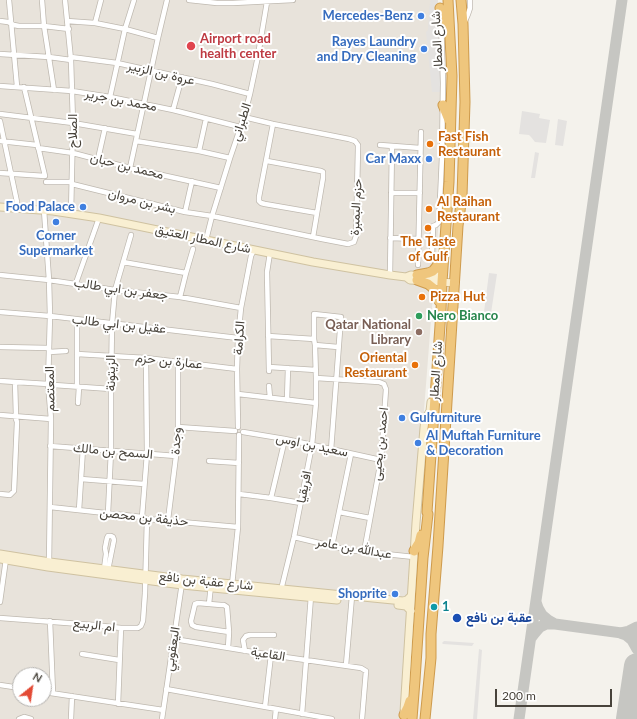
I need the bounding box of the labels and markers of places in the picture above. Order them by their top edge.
place label: Mercedes-Benz [323,8,413,24]
marker: Mercedes-Benz [416,11,426,21]
place label: Airport road health center [200,31,276,62]
place label: Rayes Laundry and Dry Cleaning [317,34,416,65]
marker: Airport road health center [185,40,197,52]
marker: Rayes Laundry and Dry Cleaning [419,44,429,54]
place label: Fast Fish Restaurant [438,129,501,160]
marker: Fast Fish Restaurant [425,139,435,149]
place label: Car Maxx [366,151,421,167]
marker: Car Maxx [424,154,434,164]
place label: Al Raihan Restaurant [437,194,500,225]
place label: Food Palace [5,199,75,215]
marker: Food Palace [78,202,88,212]
marker: Al Raihan Restaurant [424,204,434,214]
marker: Corner Supermarket [51,217,61,227]
marker: The Taste of Gulf [423,223,433,233]
place label: Corner Supermarket [19,228,93,259]
place label: The Taste of Gulf [400,234,456,265]
place label: Pizza Hut [430,289,485,305]
marker: Pizza Hut [417,292,427,302]
place label: Nero Bianco [427,308,498,324]
marker: Nero Bianco [414,311,424,321]
place label: Qatar National Library [325,317,411,348]
marker: Qatar National Library [414,327,424,337]
place label: Oriental Restaurant [344,350,407,381]
marker: Oriental Restaurant [410,360,420,370]
place label: Gulfurniture [410,410,481,426]
marker: Gulfurniture [397,413,407,423]
place label: Al Muftah Furniture & Decoration [426,428,541,459]
marker: Al Muftah Furniture & Decoration [413,438,423,448]
place label: Shoprite [338,586,387,602]
marker: Shoprite [390,589,400,599]
place label: 1 [442,599,450,615]
marker: 1 [429,602,439,612]
place label: عقبة بن نافع [466,610,532,626]
marker: عقبة بن نافع [451,612,463,624]

